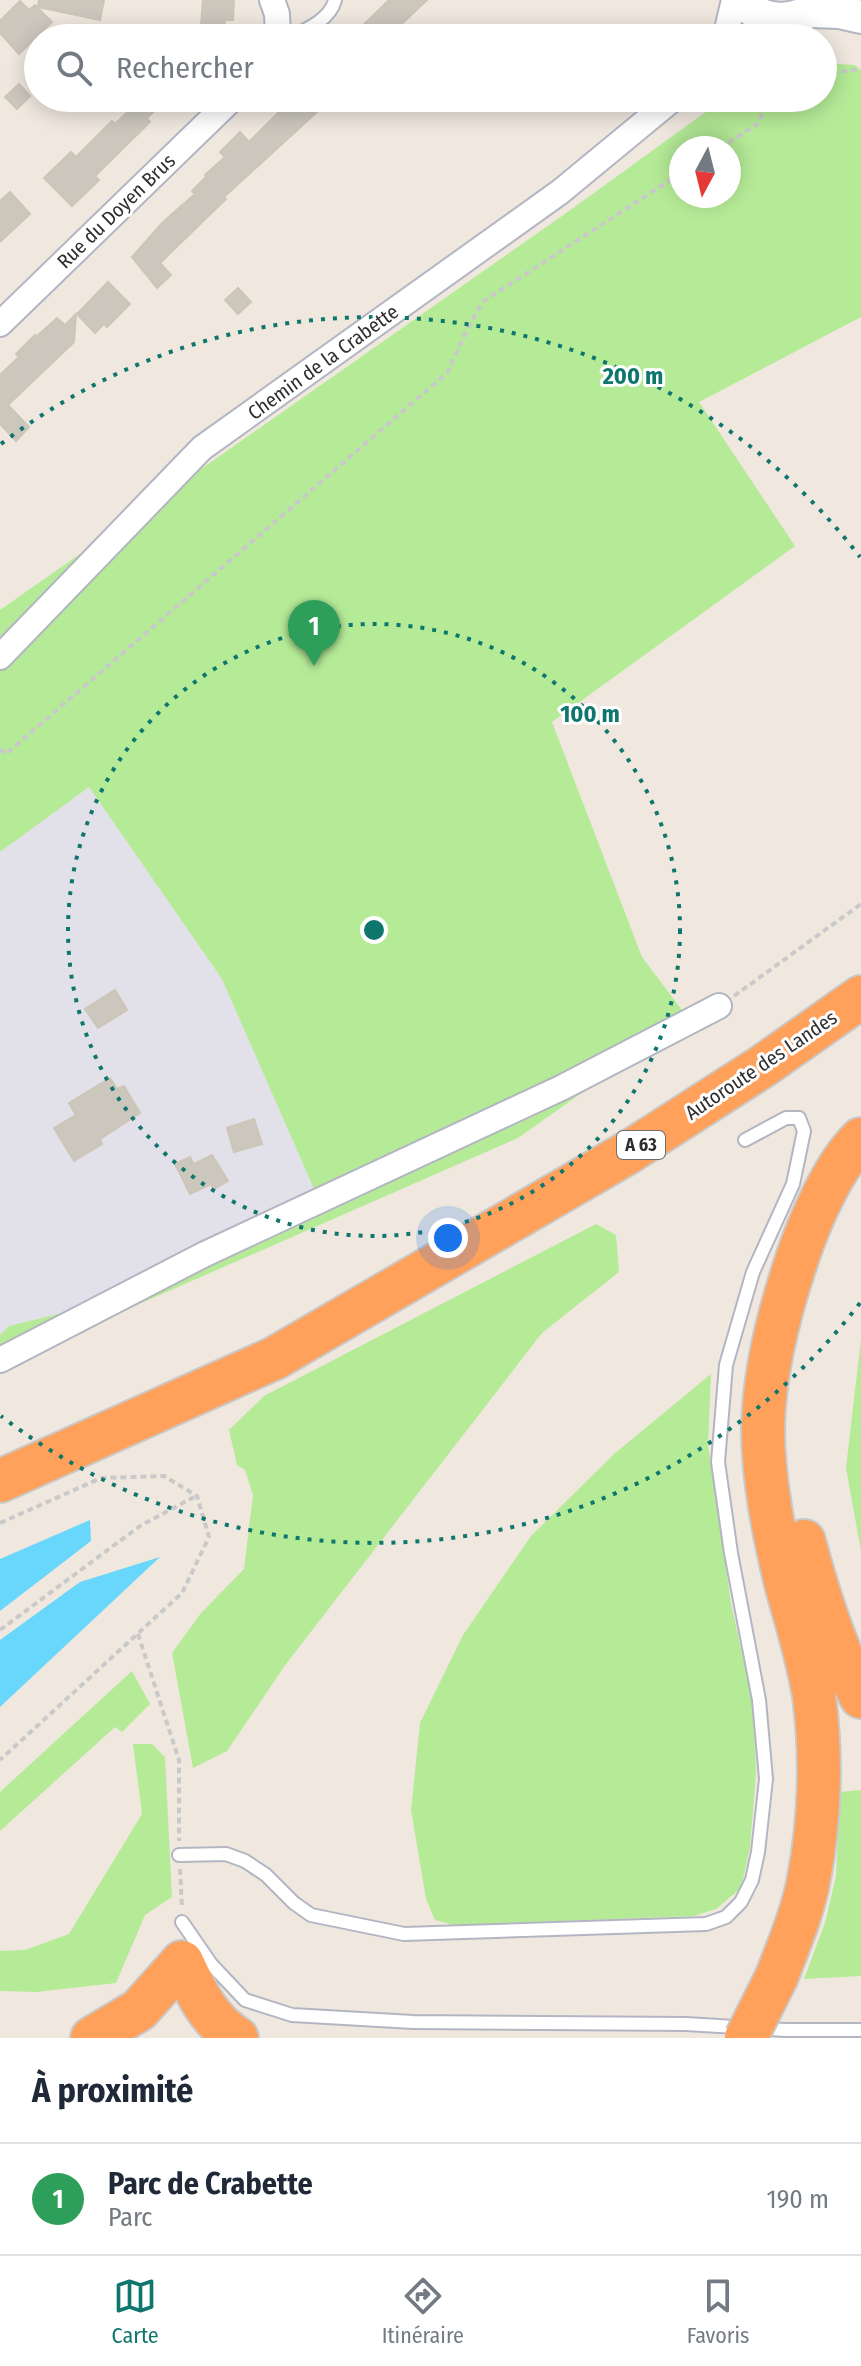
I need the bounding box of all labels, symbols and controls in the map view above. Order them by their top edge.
search box [24,24,837,112]
icon: search [52,46,96,90]
text: Rechercher [116,50,254,86]
north arrow [669,136,741,208]
street label: Rue du Doyen Brus [52,149,180,273]
street label: Chemin de la Crabette [243,299,403,425]
text: 200 m [602,362,663,390]
pin: 1 [288,600,340,666]
text: 100 m [560,700,620,728]
centre of rings [360,916,388,944]
street label: Autoroute des Landes [681,1005,841,1125]
road number: A 63 [617,1131,665,1159]
your location [428,1218,468,1258]
text: À proximité [32,2070,193,2111]
text: Parc de Crabette [108,2166,313,2202]
text: 1 [53,2184,64,2215]
text: 190 m [767,2184,829,2215]
text: Parc [108,2202,152,2233]
tab: Carte [111,2274,159,2349]
tab: Itinéraire [382,2274,464,2349]
tab: Favoris [687,2274,749,2349]

